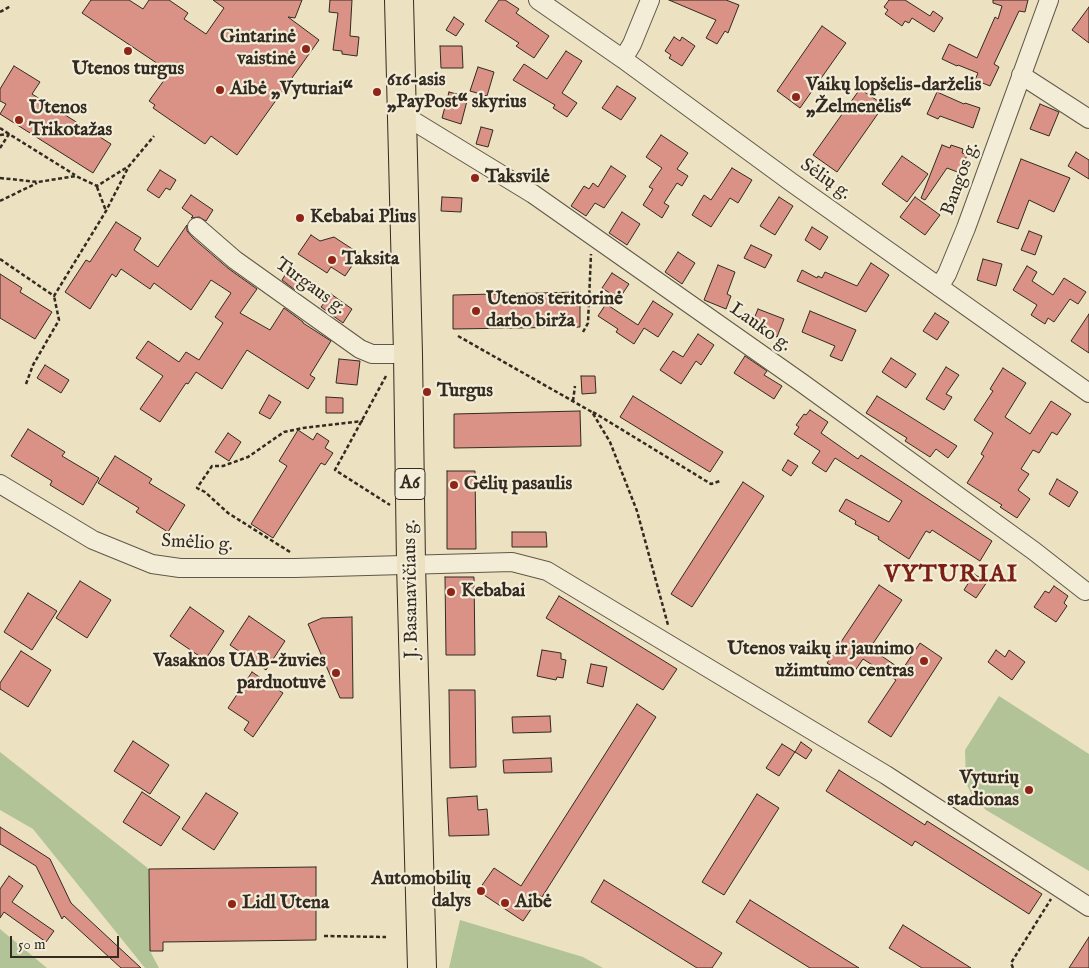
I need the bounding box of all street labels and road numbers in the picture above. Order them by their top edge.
street label: Bangos g. [937,139,985,219]
street label: Sėlių g. [795,154,855,206]
street label: Turgaus g. [270,254,350,320]
street label: Lauko g. [725,299,795,357]
road number: A6 [395,468,425,499]
street label: J. Basanavičiaus g. [399,519,425,659]
street label: Smėlio g. [161,531,233,557]

